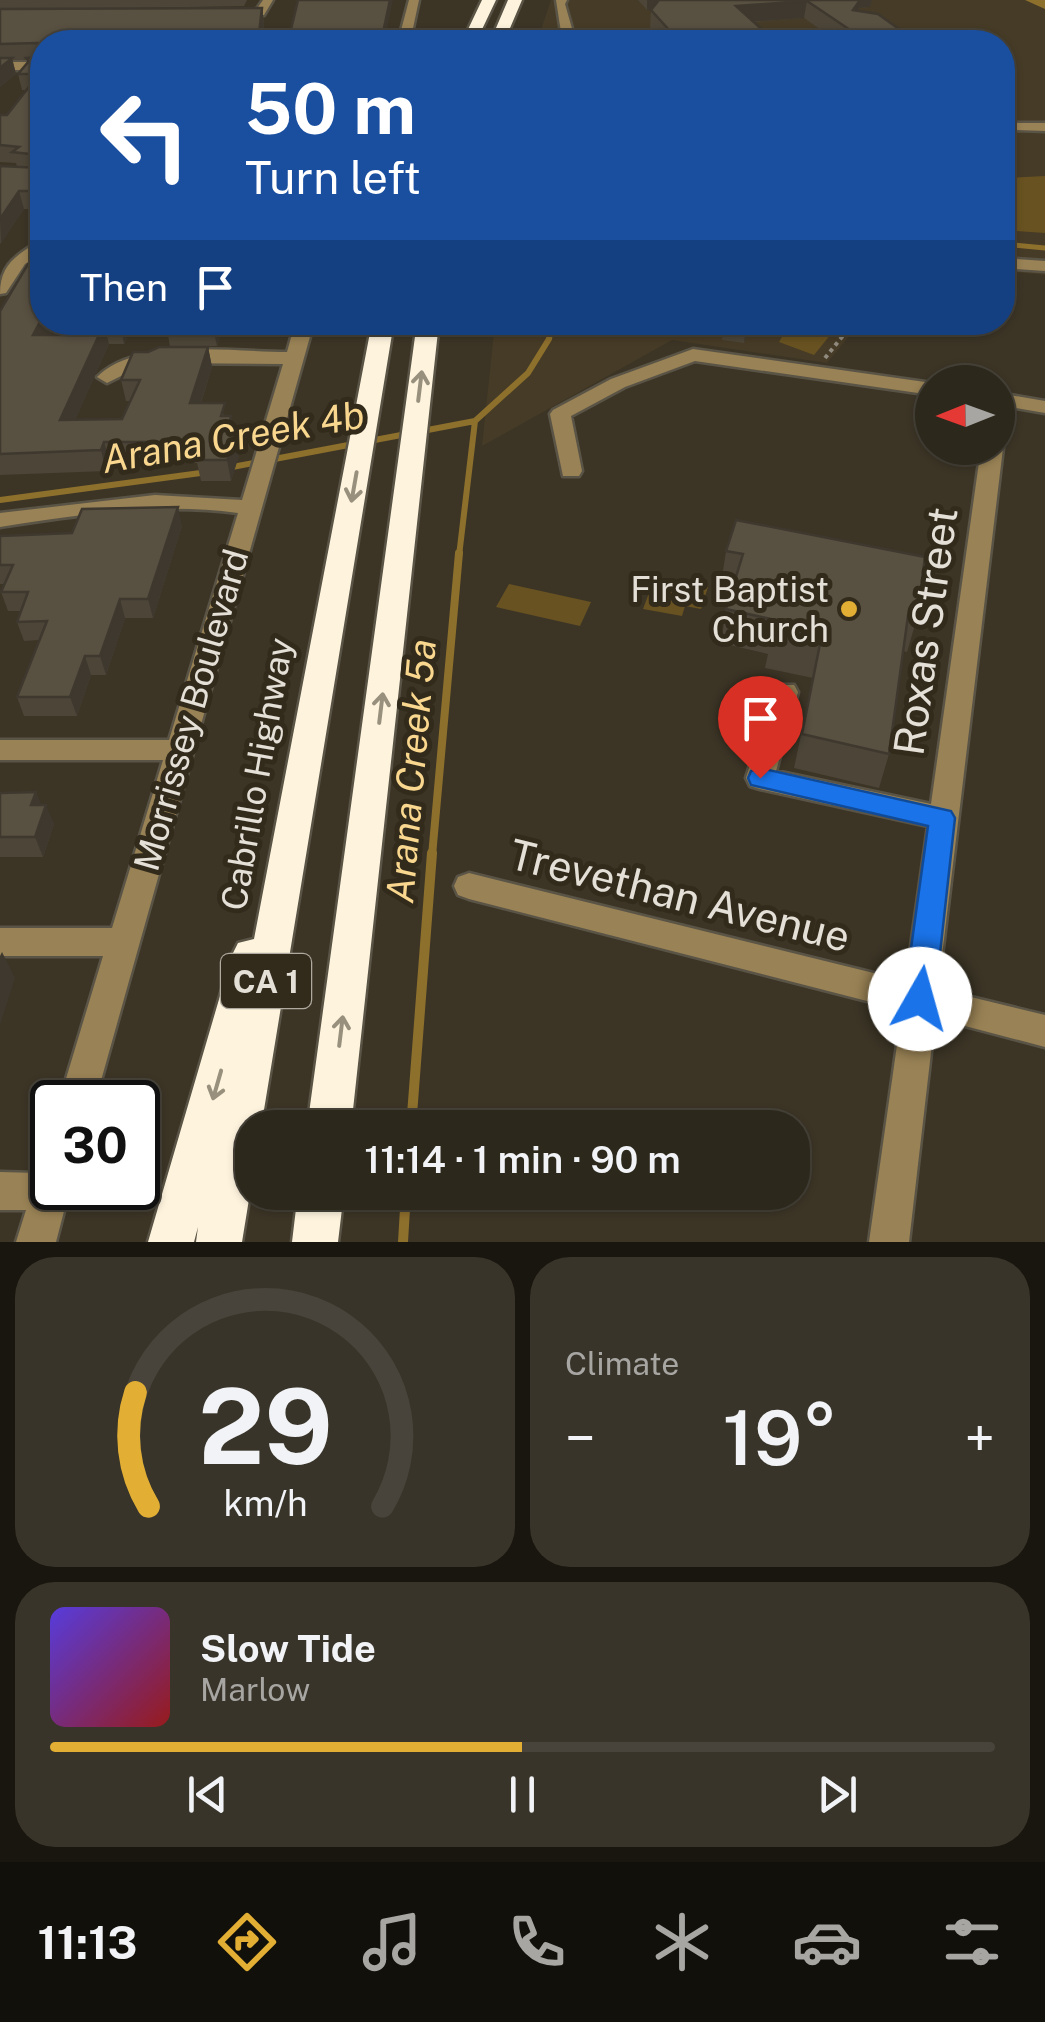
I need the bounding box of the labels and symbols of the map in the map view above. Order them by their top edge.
north arrow [915,365,1015,465]
one-way arrow [411,370,430,402]
water label: Arana Creek 4b [98,392,368,482]
one-way arrow [344,471,363,503]
street label: Roxas Street [883,504,967,758]
street label: Morrissey Boulevard [125,545,257,875]
place label: First Baptist Church [630,569,829,650]
marker: First Baptist Church [838,598,860,620]
street label: Cabrillo Highway [213,635,301,913]
water label: Arana Creek 5a [377,637,445,905]
pin [718,676,803,779]
one-way arrow [372,693,391,725]
street label: Trevethan Avenue [505,829,855,961]
position arrow [868,947,972,1051]
road number: CA 1 [221,954,311,1008]
one-way arrow [332,1015,351,1047]
one-way arrow [207,1069,225,1100]
speed limit sign: 30 [30,1080,160,1210]

